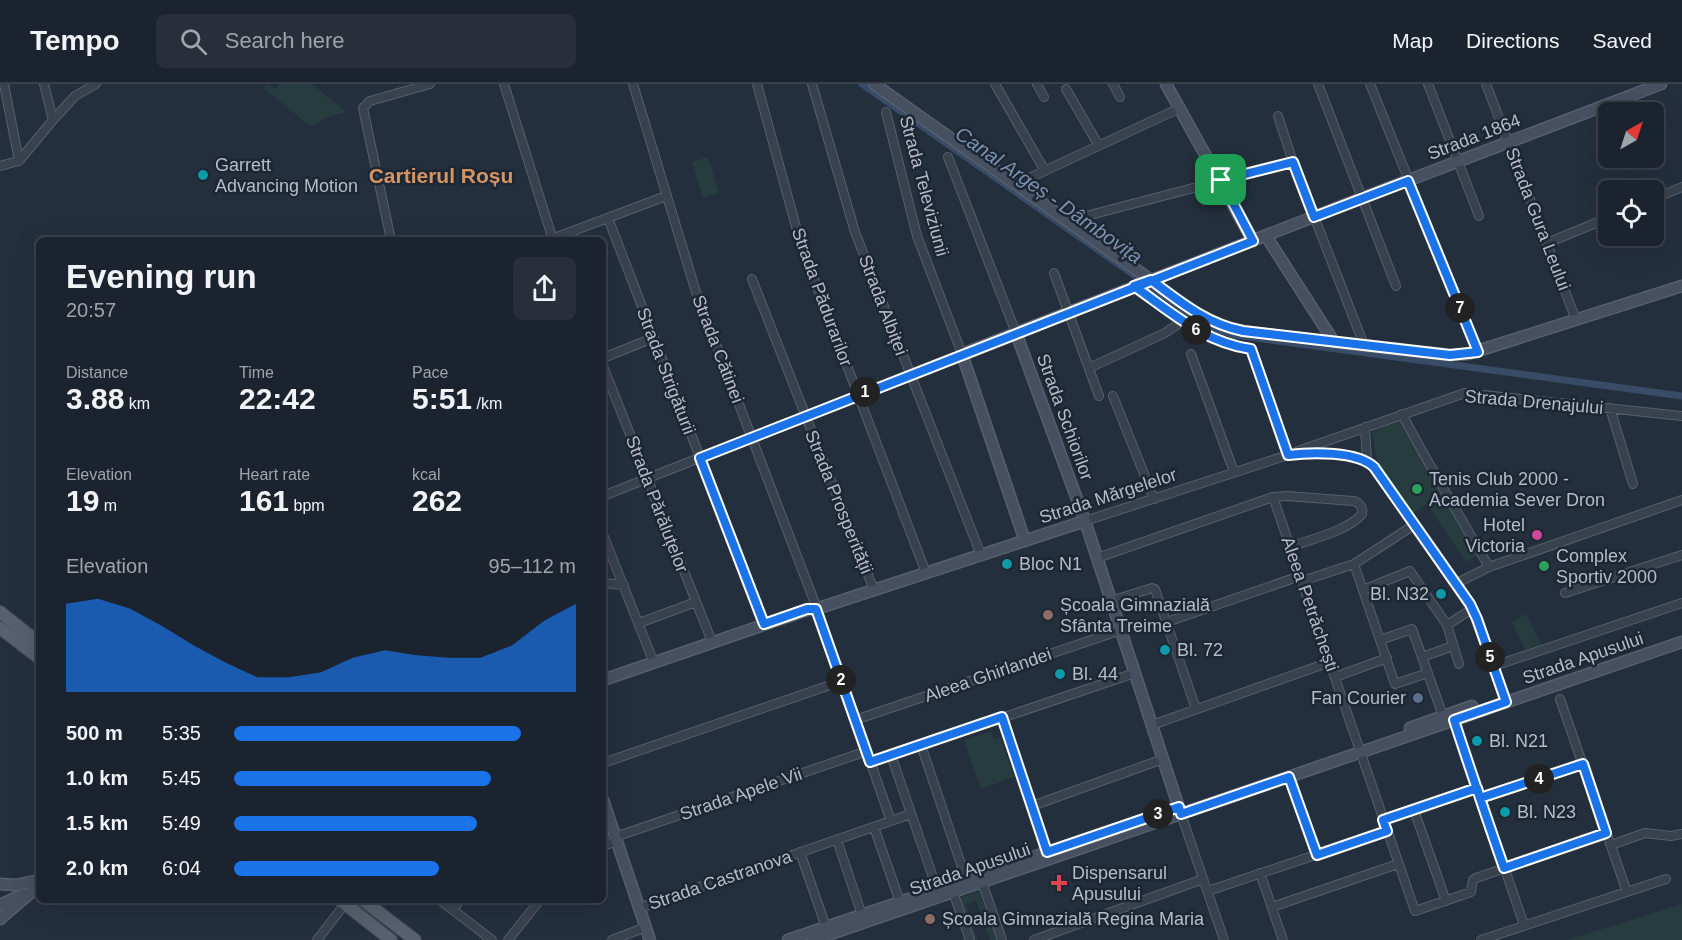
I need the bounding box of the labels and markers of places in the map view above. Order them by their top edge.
pin [1195,154,1246,205]
place label: Garrett Advancing Motion [215,155,358,196]
marker: Garrett Advancing Motion [196,168,210,182]
pin: 7 [1445,293,1475,323]
pin: 6 [1181,315,1211,345]
pin: 1 [850,377,880,407]
place label: Tenis Club 2000 - Academia Sever Dron [1429,469,1605,510]
marker: Tenis Club 2000 - Academia Sever Dron [1410,482,1424,496]
place label: Hotel Victoria [1465,515,1526,556]
marker: Hotel Victoria [1530,528,1544,542]
place label: Complex Sportiv 2000 [1556,546,1657,587]
place label: Bloc N1 [1019,554,1082,574]
marker: Bloc N1 [1000,557,1014,571]
marker: Complex Sportiv 2000 [1537,559,1551,573]
place label: Bl. N32 [1370,584,1429,604]
marker: Bl. N32 [1434,587,1448,601]
place label: Școala Gimnazială Sfânta Treime [1060,595,1211,636]
marker: Școala Gimnazială Sfânta Treime [1041,608,1055,622]
place label: Bl. 72 [1177,640,1223,660]
pin: 5 [1475,642,1505,672]
marker: Bl. 72 [1158,643,1172,657]
place label: Bl. 44 [1072,664,1118,684]
pin: 2 [826,665,856,695]
marker: Bl. 44 [1053,667,1067,681]
place label: Fan Courier [1311,688,1406,708]
marker: Fan Courier [1411,691,1425,705]
place label: Bl. N21 [1489,731,1548,751]
marker: Bl. N21 [1470,734,1484,748]
pin: 4 [1524,764,1554,794]
pin: 3 [1143,799,1173,829]
place label: Bl. N23 [1517,802,1576,822]
marker: Bl. N23 [1498,805,1512,819]
place label: Dispensarul Apusului [1072,863,1167,904]
marker: Dispensarul Apusului [1050,874,1068,892]
place label: Școala Gimnazială Regina Maria [942,909,1205,929]
marker: Școala Gimnazială Regina Maria [923,912,937,926]

